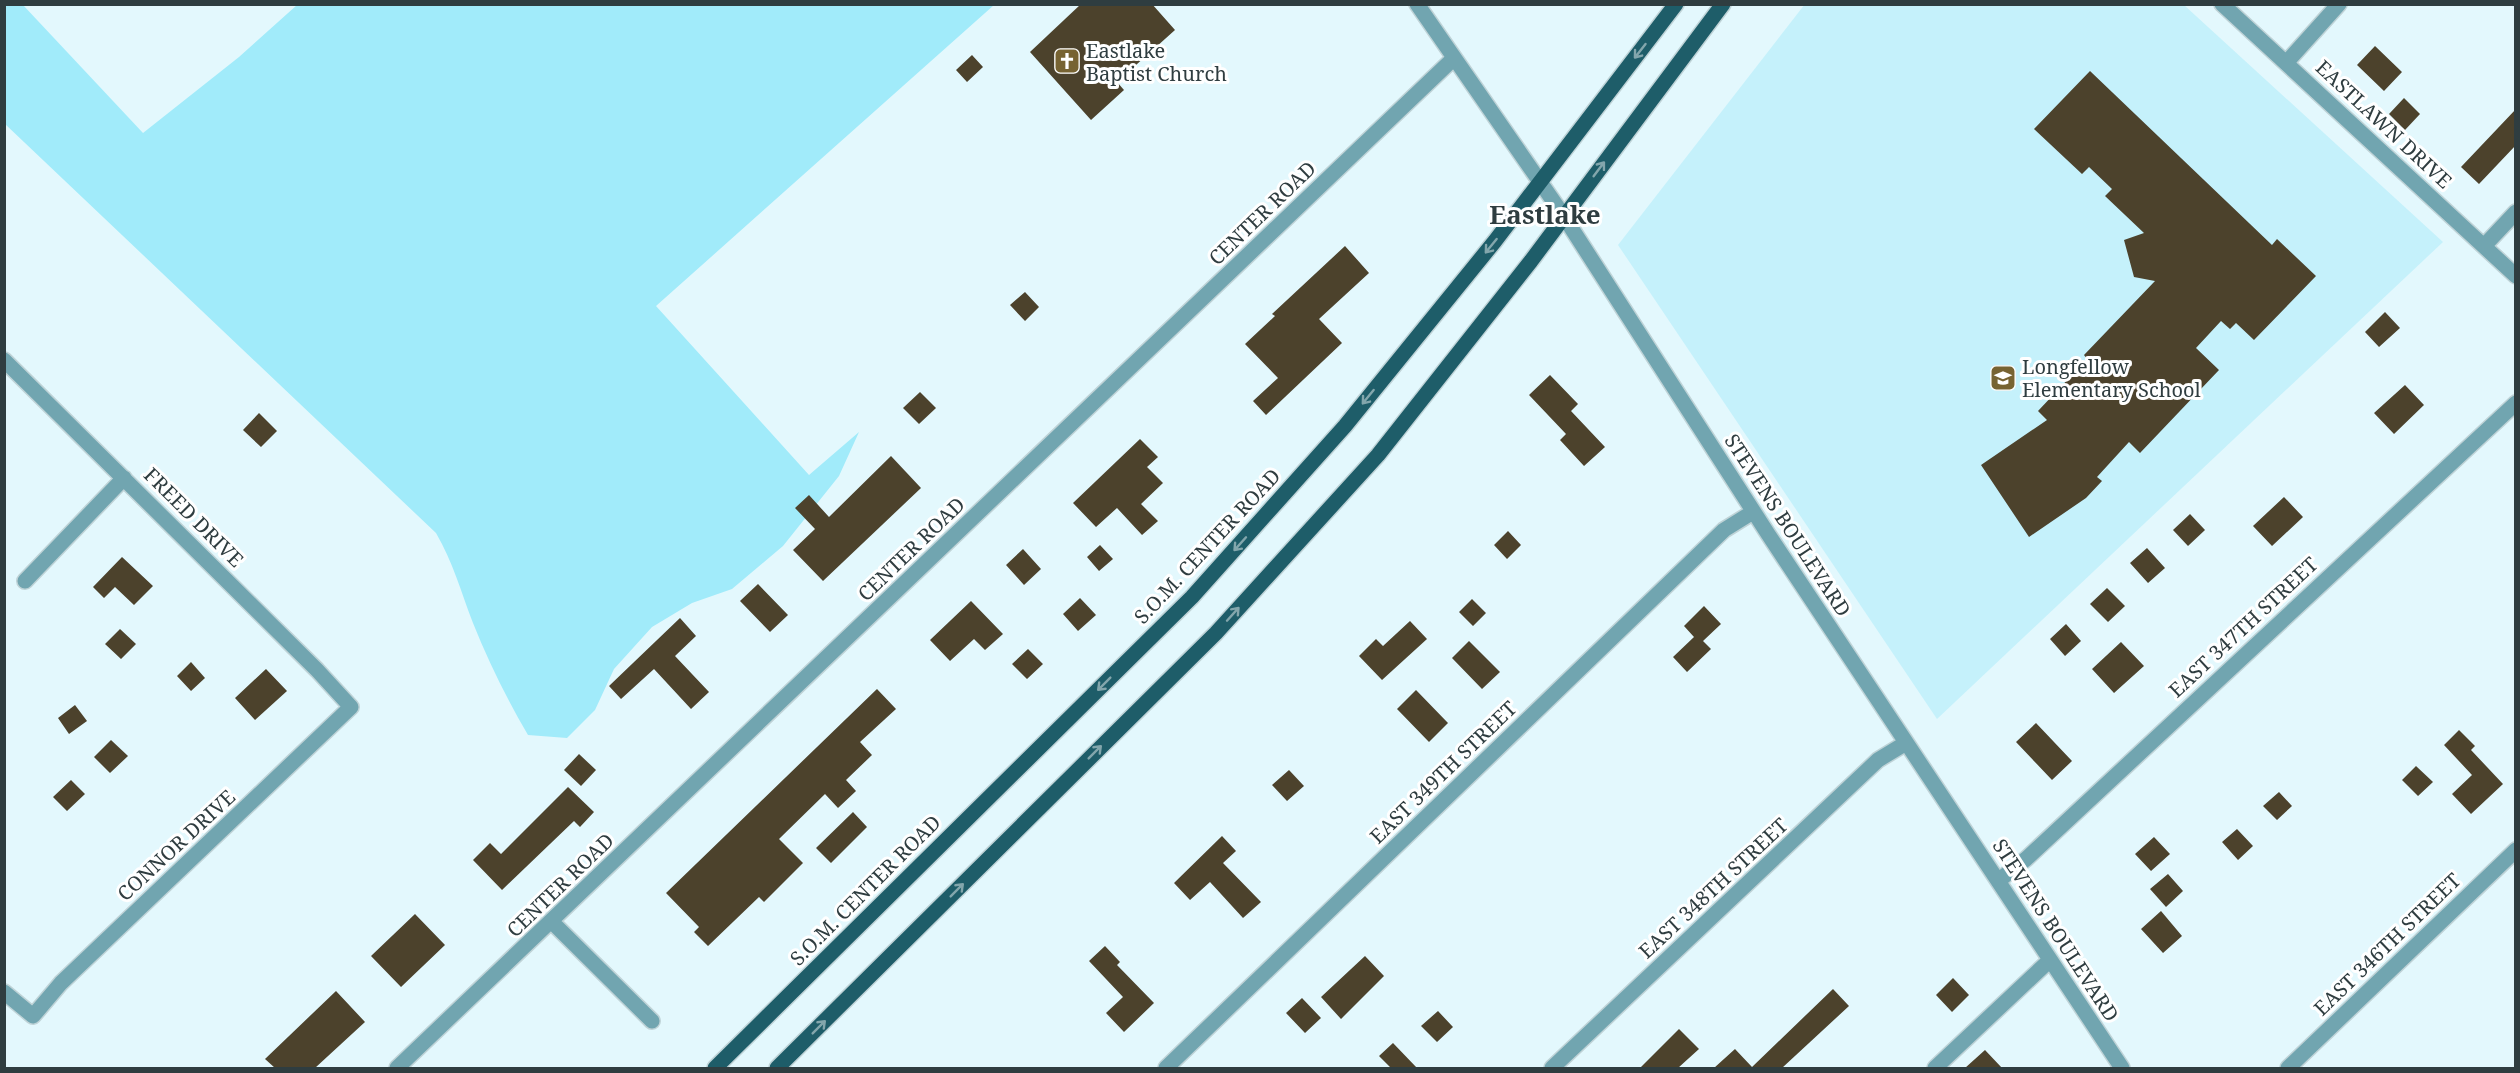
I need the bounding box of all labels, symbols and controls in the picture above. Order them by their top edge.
place label: Eastlake Baptist Church [1086,37,1227,87]
one-way arrow [1634,42,1647,58]
church icon: Eastlake Baptist Church [1052,46,1082,76]
street label: EASTLAWN DRIVE [2310,54,2458,194]
street label: CENTER ROAD [1203,155,1321,271]
one-way arrow [1592,161,1605,177]
district label: Eastlake [1489,196,1601,232]
one-way arrow [1485,237,1498,253]
place label: Longfellow Elementary School [2022,353,2201,403]
school or university icon: Longfellow Elementary School [1988,363,2018,393]
one-way arrow [1362,389,1375,405]
street label: STEVENS BOULEVARD [1719,429,1857,621]
street label: FREED DRIVE [138,461,250,573]
street label: S.O.M. CENTER ROAD [1128,463,1286,629]
street label: CENTER ROAD [852,491,970,607]
one-way arrow [1233,536,1247,551]
street label: EAST 347TH STREET [2163,551,2323,703]
one-way arrow [1226,607,1240,622]
one-way arrow [1097,676,1112,691]
street label: EAST 349TH STREET [1364,695,1522,849]
one-way arrow [1088,745,1103,760]
street label: CONNOR DRIVE [111,783,241,907]
street label: S.O.M. CENTER ROAD [784,809,946,971]
street label: EAST 348TH STREET [1633,812,1793,964]
street label: CENTER ROAD [501,827,619,943]
street label: STEVENS BOULEVARD [1987,834,2125,1026]
street label: EAST 346TH STREET [2308,867,2466,1021]
one-way arrow [949,882,964,897]
one-way arrow [811,1020,826,1035]

